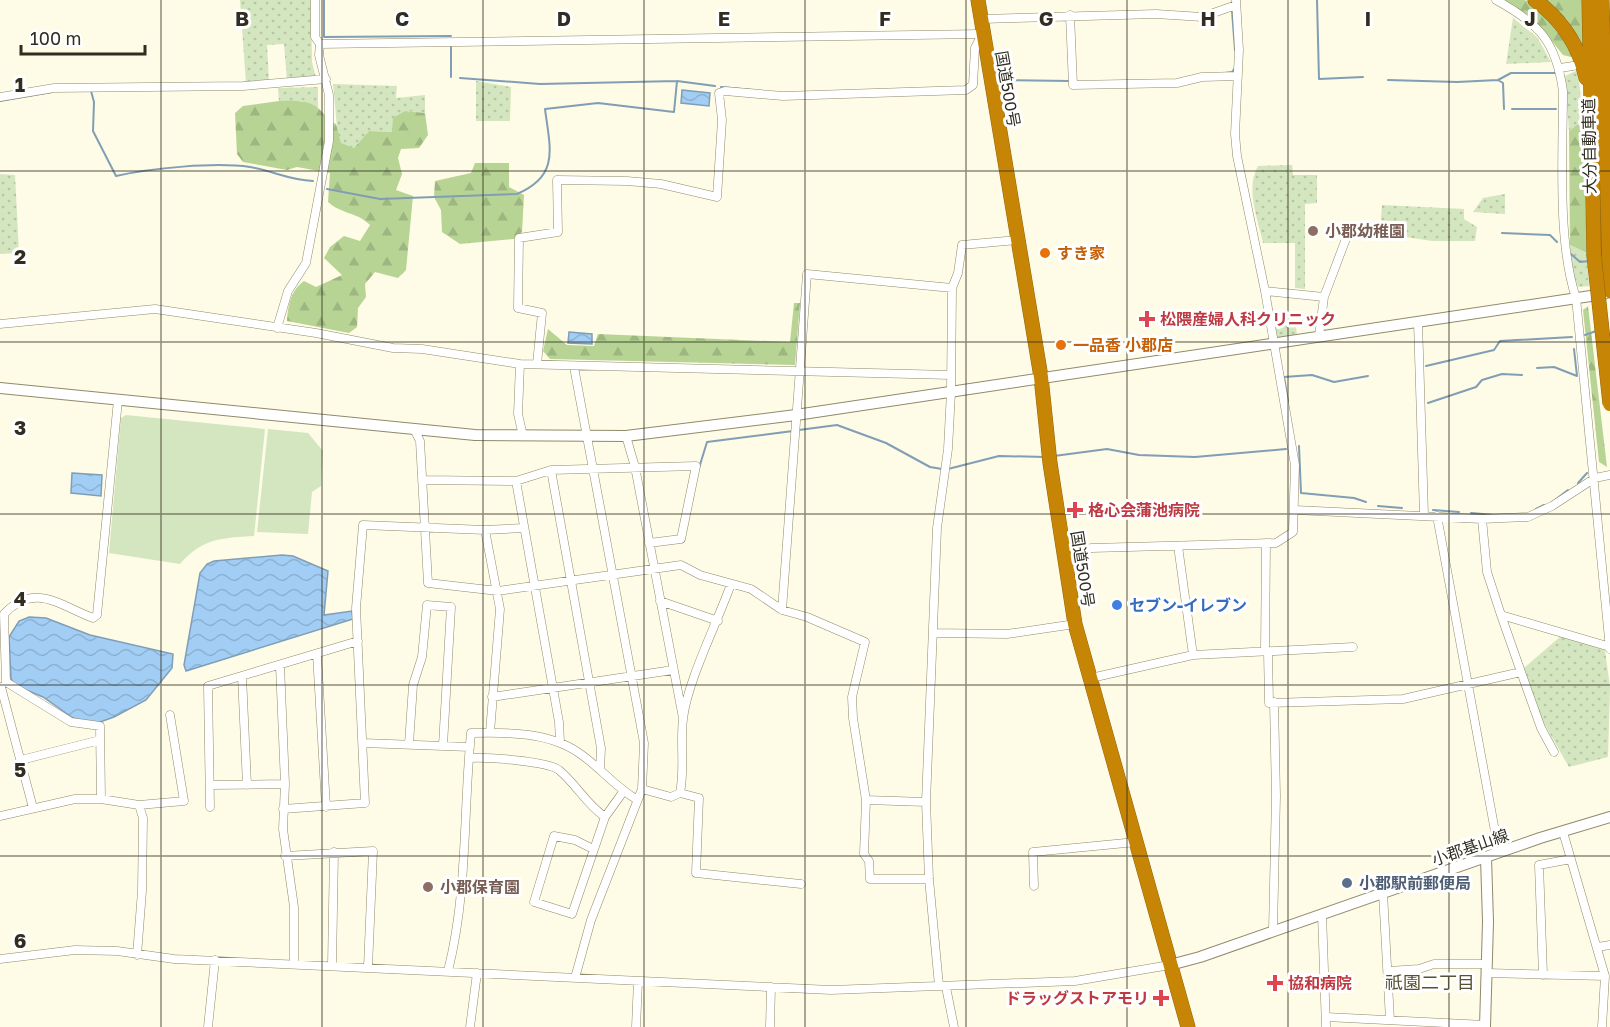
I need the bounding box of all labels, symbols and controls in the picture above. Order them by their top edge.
text: B [235,6,249,30]
text: C [395,6,409,30]
text: D [557,6,571,30]
text: E [718,6,730,30]
text: F [879,6,891,30]
text: G [1039,6,1053,30]
text: H [1200,6,1216,30]
text: I [1365,6,1371,30]
text: J [1524,6,1536,30]
scale bar [21,18,146,56]
text: 100 m [30,27,81,49]
street label: 国道500号 [991,49,1025,129]
text: 1 [15,72,25,96]
street label: 大分自動車道 [1578,98,1600,194]
place label: 小郡幼稚園 [1325,221,1405,241]
marker: 小郡幼稚園 [1306,224,1320,238]
place label: すき家 [1057,243,1105,263]
text: 2 [14,244,26,268]
marker: すき家 [1038,246,1052,260]
place label: 松隈産婦人科クリニック [1160,309,1336,329]
marker: 松隈産婦人科クリニック [1138,310,1156,328]
place label: 一品香 小郡店 [1073,335,1173,355]
marker: 一品香 小郡店 [1054,338,1068,352]
text: 3 [14,415,26,439]
place label: 格心会蒲池病院 [1088,500,1200,520]
marker: 格心会蒲池病院 [1066,501,1084,519]
street label: 国道500号 [1067,529,1099,609]
text: 4 [14,586,26,610]
place label: セブン-イレブン [1129,595,1247,615]
marker: セブン-イレブン [1110,598,1124,612]
text: 5 [14,757,26,781]
street label: 小郡基山線 [1429,825,1511,869]
place label: 小郡駅前郵便局 [1359,873,1471,893]
marker: 小郡駅前郵便局 [1340,876,1354,890]
place label: 小郡保育園 [440,877,520,897]
marker: 小郡保育園 [421,880,435,894]
text: 6 [14,928,26,952]
district label: 祇園二丁目 [1385,971,1475,993]
place label: 協和病院 [1288,973,1352,993]
marker: 協和病院 [1266,974,1284,992]
place label: ドラッグストアモリ [1005,988,1149,1008]
marker: ドラッグストアモリ [1154,991,1168,1005]

